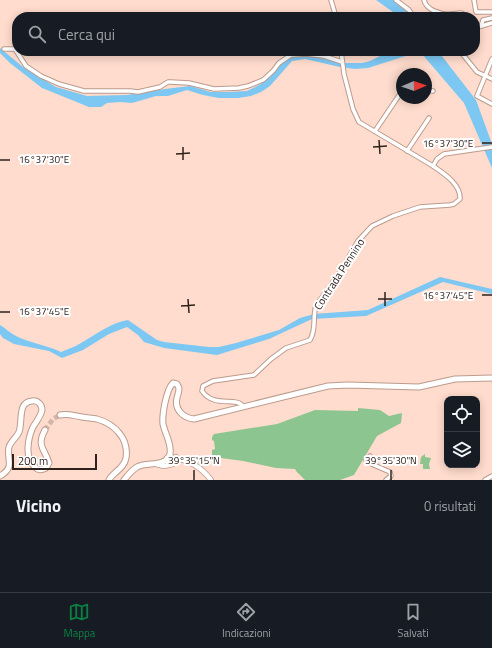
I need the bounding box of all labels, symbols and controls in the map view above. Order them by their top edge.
search box [12,12,480,56]
icon: search [26,23,48,45]
text: Cerca qui [58,23,115,46]
north arrow [396,68,432,104]
text: 16°37'30"E [423,136,474,151]
text: 16°37'30"E [19,152,70,167]
street label: Contrada Pennino [310,235,368,313]
text: 16°37'45"E [423,288,474,303]
text: 16°37'45"E [19,304,70,319]
map controls [444,396,480,468]
button: locate [444,396,480,432]
button: layers [444,432,480,468]
scale bar [12,452,97,471]
text: 200 m [18,453,48,469]
text: 39°35'15"N [168,453,220,468]
text: 39°35'30"N [365,453,417,468]
text: Vicino [16,493,61,519]
text: 0 risultati [424,496,476,516]
tab: Mappa [63,601,95,641]
tab: Indicazioni [222,601,271,641]
tab: Salvati [398,601,429,641]

